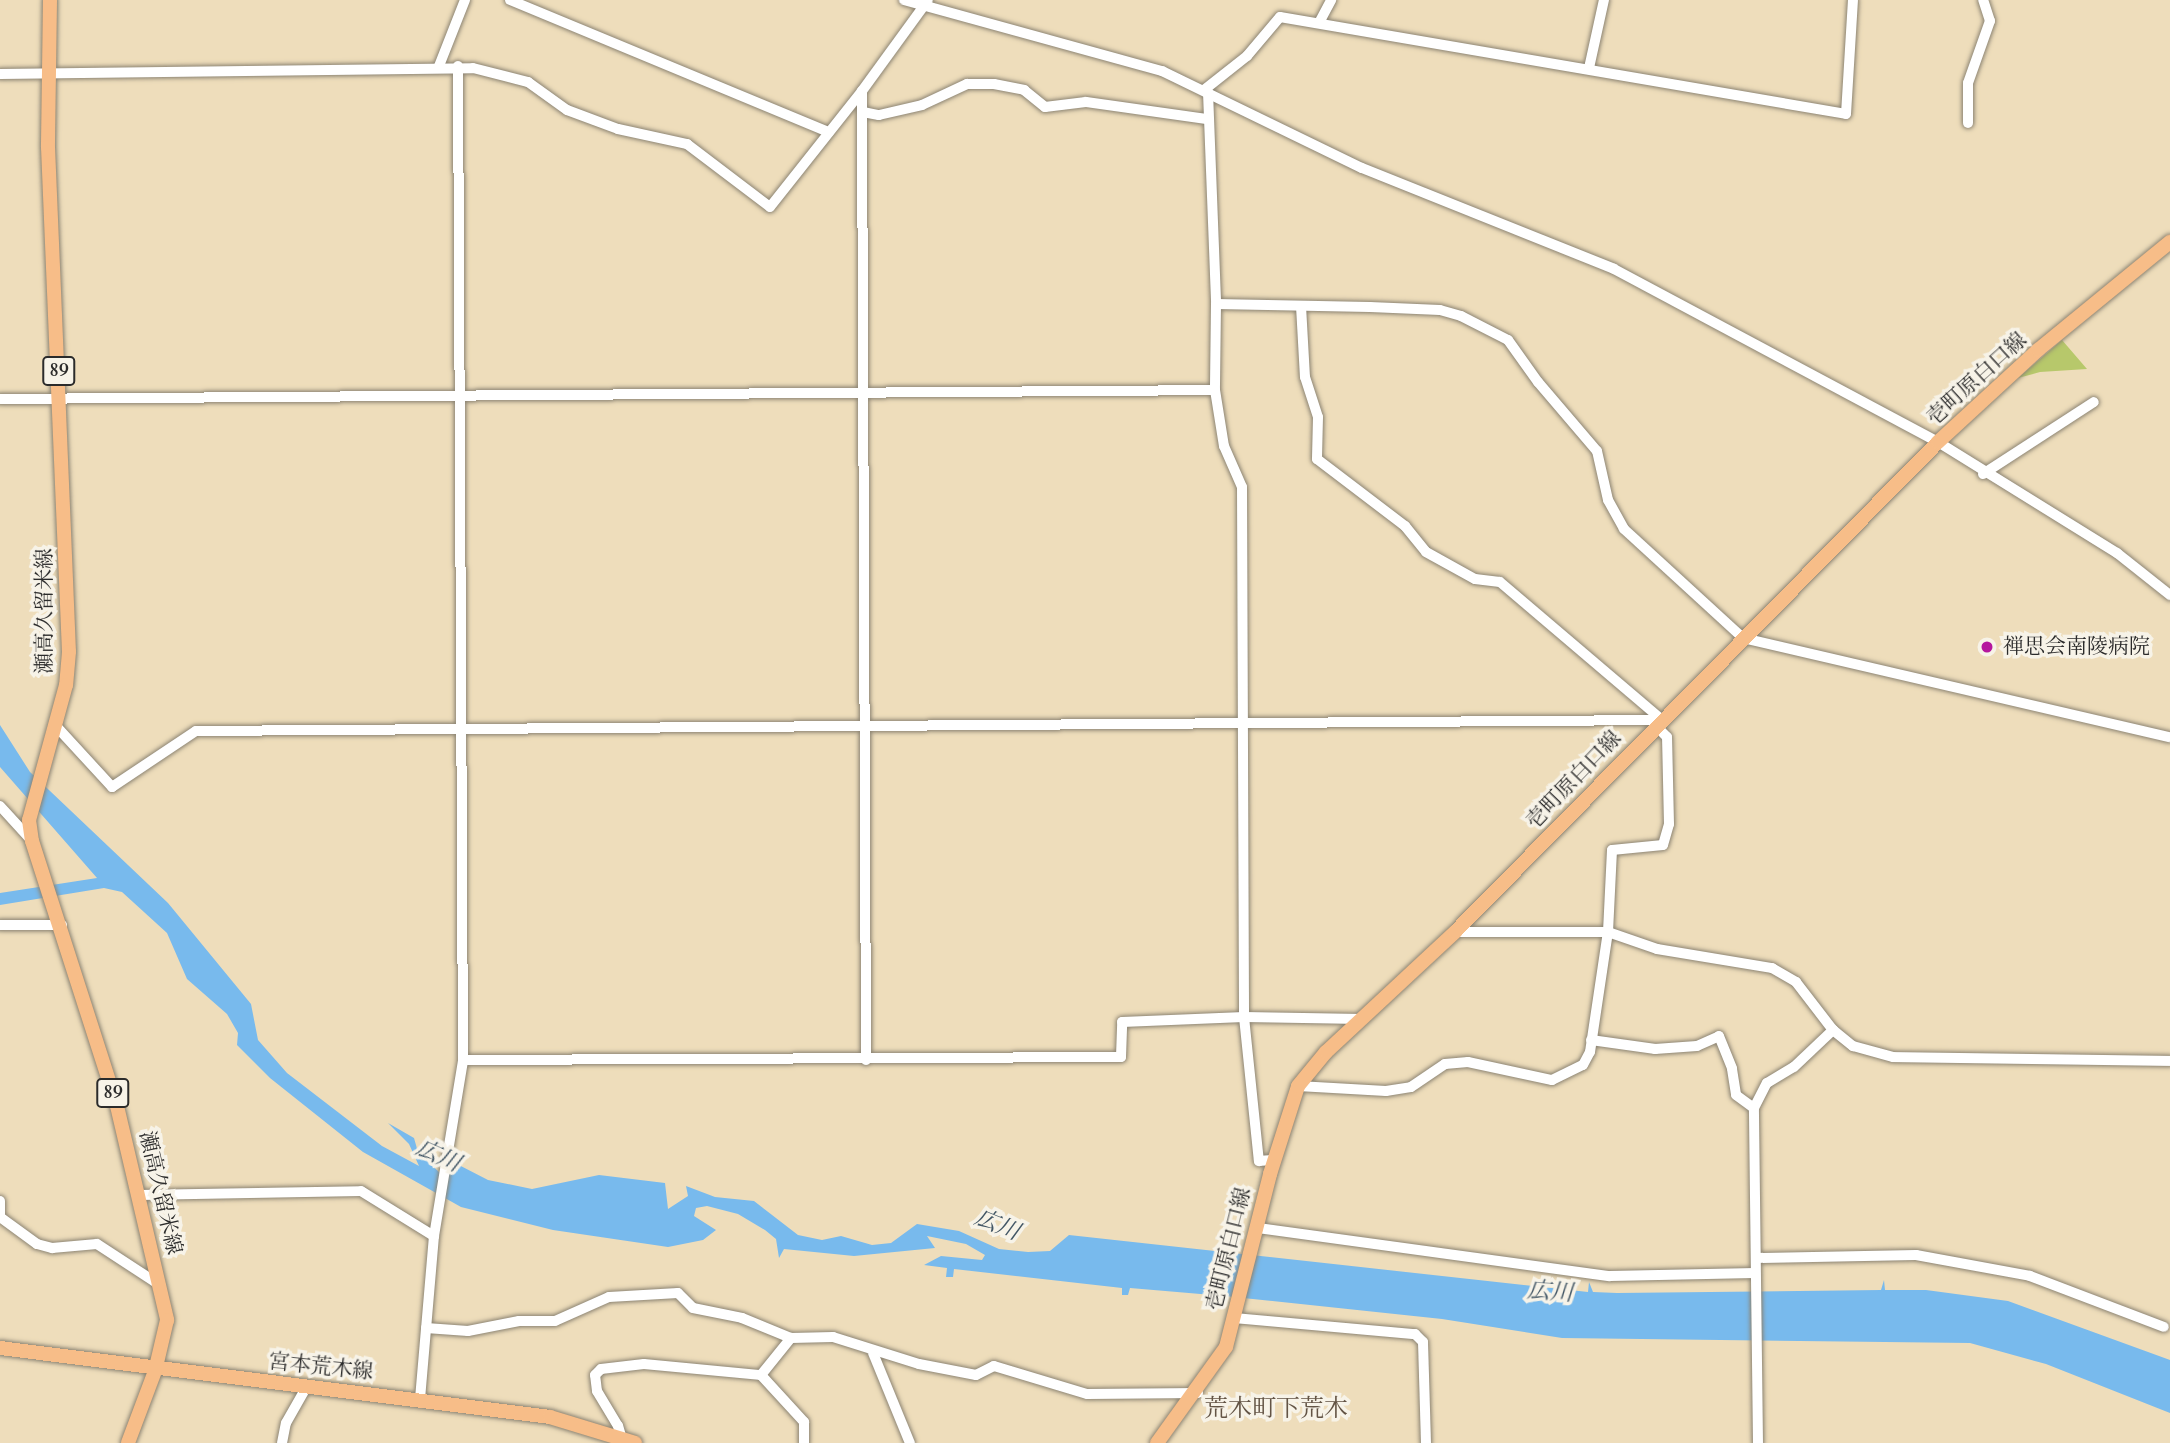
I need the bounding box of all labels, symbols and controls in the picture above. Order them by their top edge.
street label: 壱町原白口線 [1922,327,2032,431]
road number: 89 [42,356,76,386]
street label: 瀬高久留米線 [32,548,58,674]
place label: 禅思会南陵病院 [2003,634,2150,660]
marker: 禅思会南陵病院 [1977,637,1997,657]
street label: 壱町原白口線 [1521,726,1627,834]
road number: 89 [96,1078,130,1108]
street label: 瀬高久留米線 [134,1129,186,1257]
water label: 広川 [411,1134,465,1178]
street label: 壱町原白口線 [1202,1185,1256,1313]
water label: 広川 [971,1204,1023,1246]
water label: 広川 [1526,1277,1574,1307]
street label: 宮本荒木線 [267,1349,375,1385]
district label: 荒木町下荒木 [1204,1395,1348,1423]

